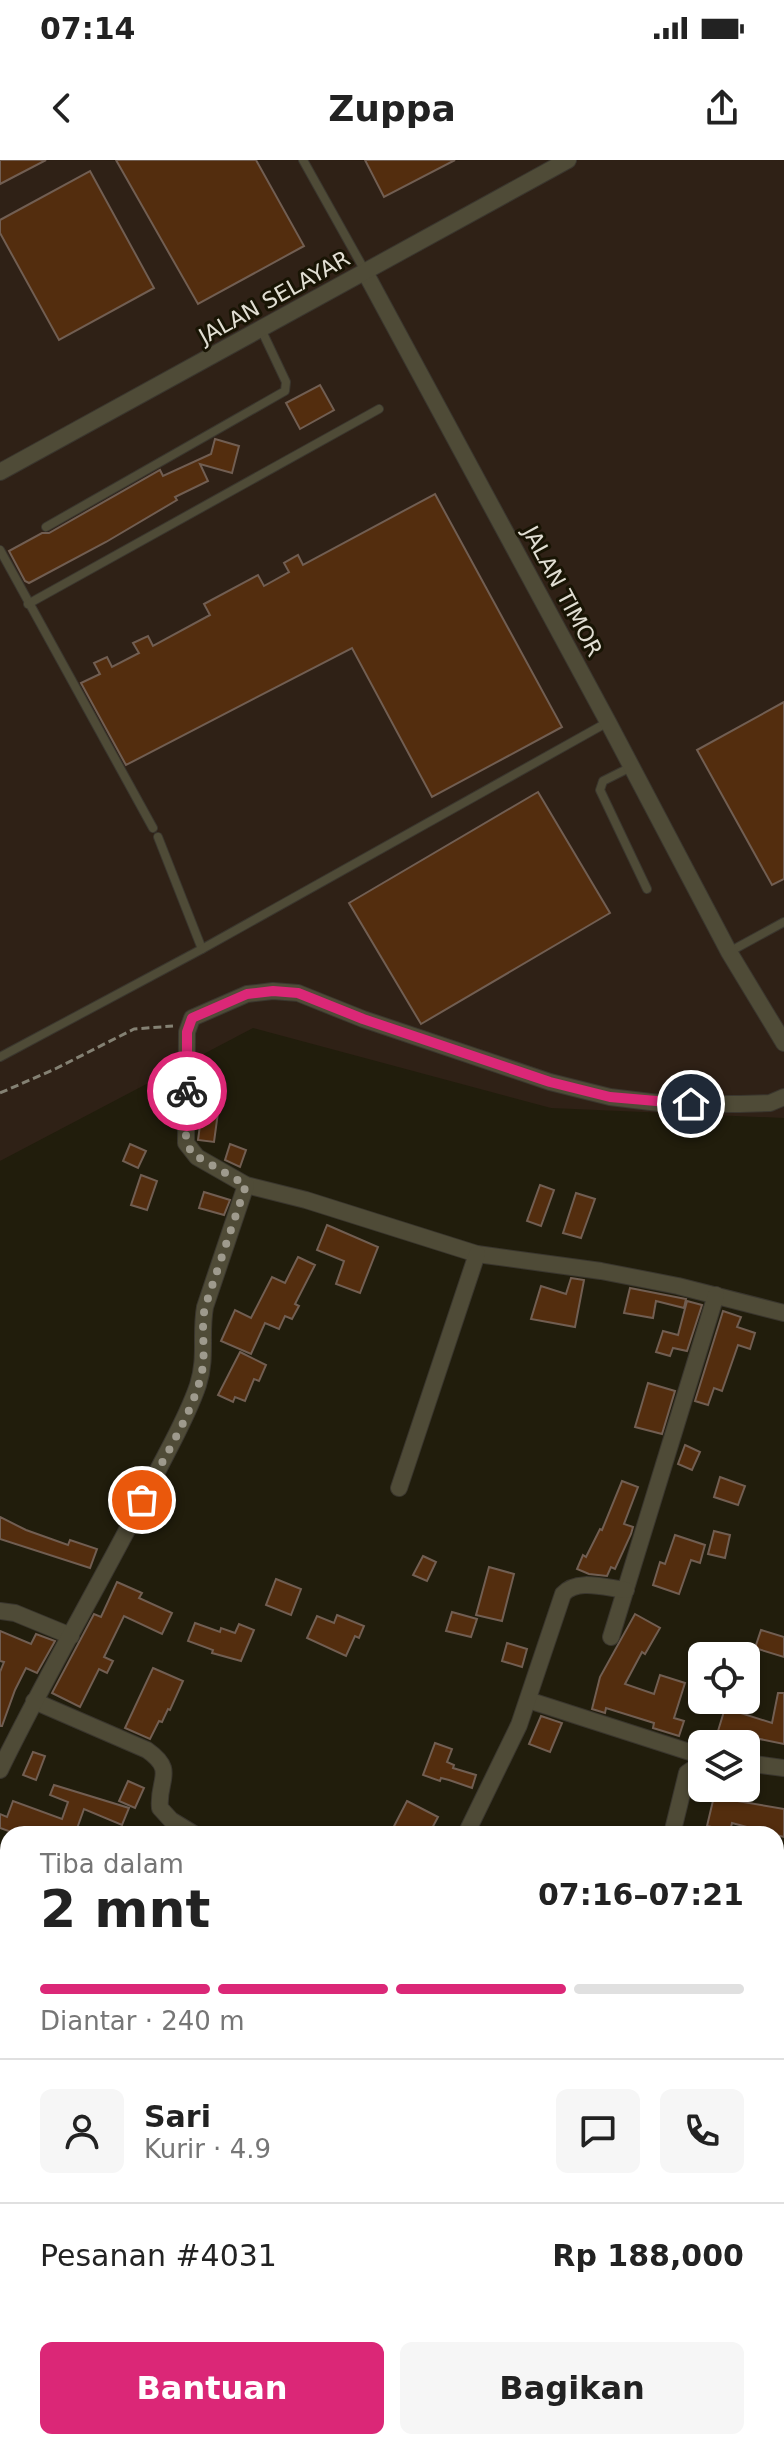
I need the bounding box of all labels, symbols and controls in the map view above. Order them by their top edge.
text: 07:14 [40,11,136,46]
icon: back [40,86,84,130]
icon: share [700,86,744,130]
text: Zuppa [328,88,456,129]
street label: JALAN SELAYAR [193,246,354,350]
street label: JALAN TIMOR [517,520,607,661]
courier [147,1051,227,1131]
icon: bike [165,1069,209,1113]
pin [657,1070,725,1138]
icon: home [669,1082,713,1126]
pin [108,1466,176,1534]
icon: bag [120,1478,164,1522]
map controls [688,1642,760,1802]
button: locate [688,1642,760,1714]
button: layers [688,1730,760,1802]
text: Tiba dalam [40,1849,184,1879]
text: 07:16–07:21 [538,1877,744,1912]
text: 2 mnt [40,1879,210,1939]
text: Diantar · 240 m [40,2006,244,2036]
button: person [40,2089,124,2173]
button: chat [556,2089,640,2173]
button: phone [660,2089,744,2173]
text: Sari [144,2099,211,2134]
text: Kurir · 4.9 [144,2134,271,2164]
text: Pesanan #4031 [40,2238,277,2273]
text: Rp 188,000 [552,2238,744,2273]
button: Bantuan [40,2342,384,2434]
button: Bagikan [400,2342,744,2434]

